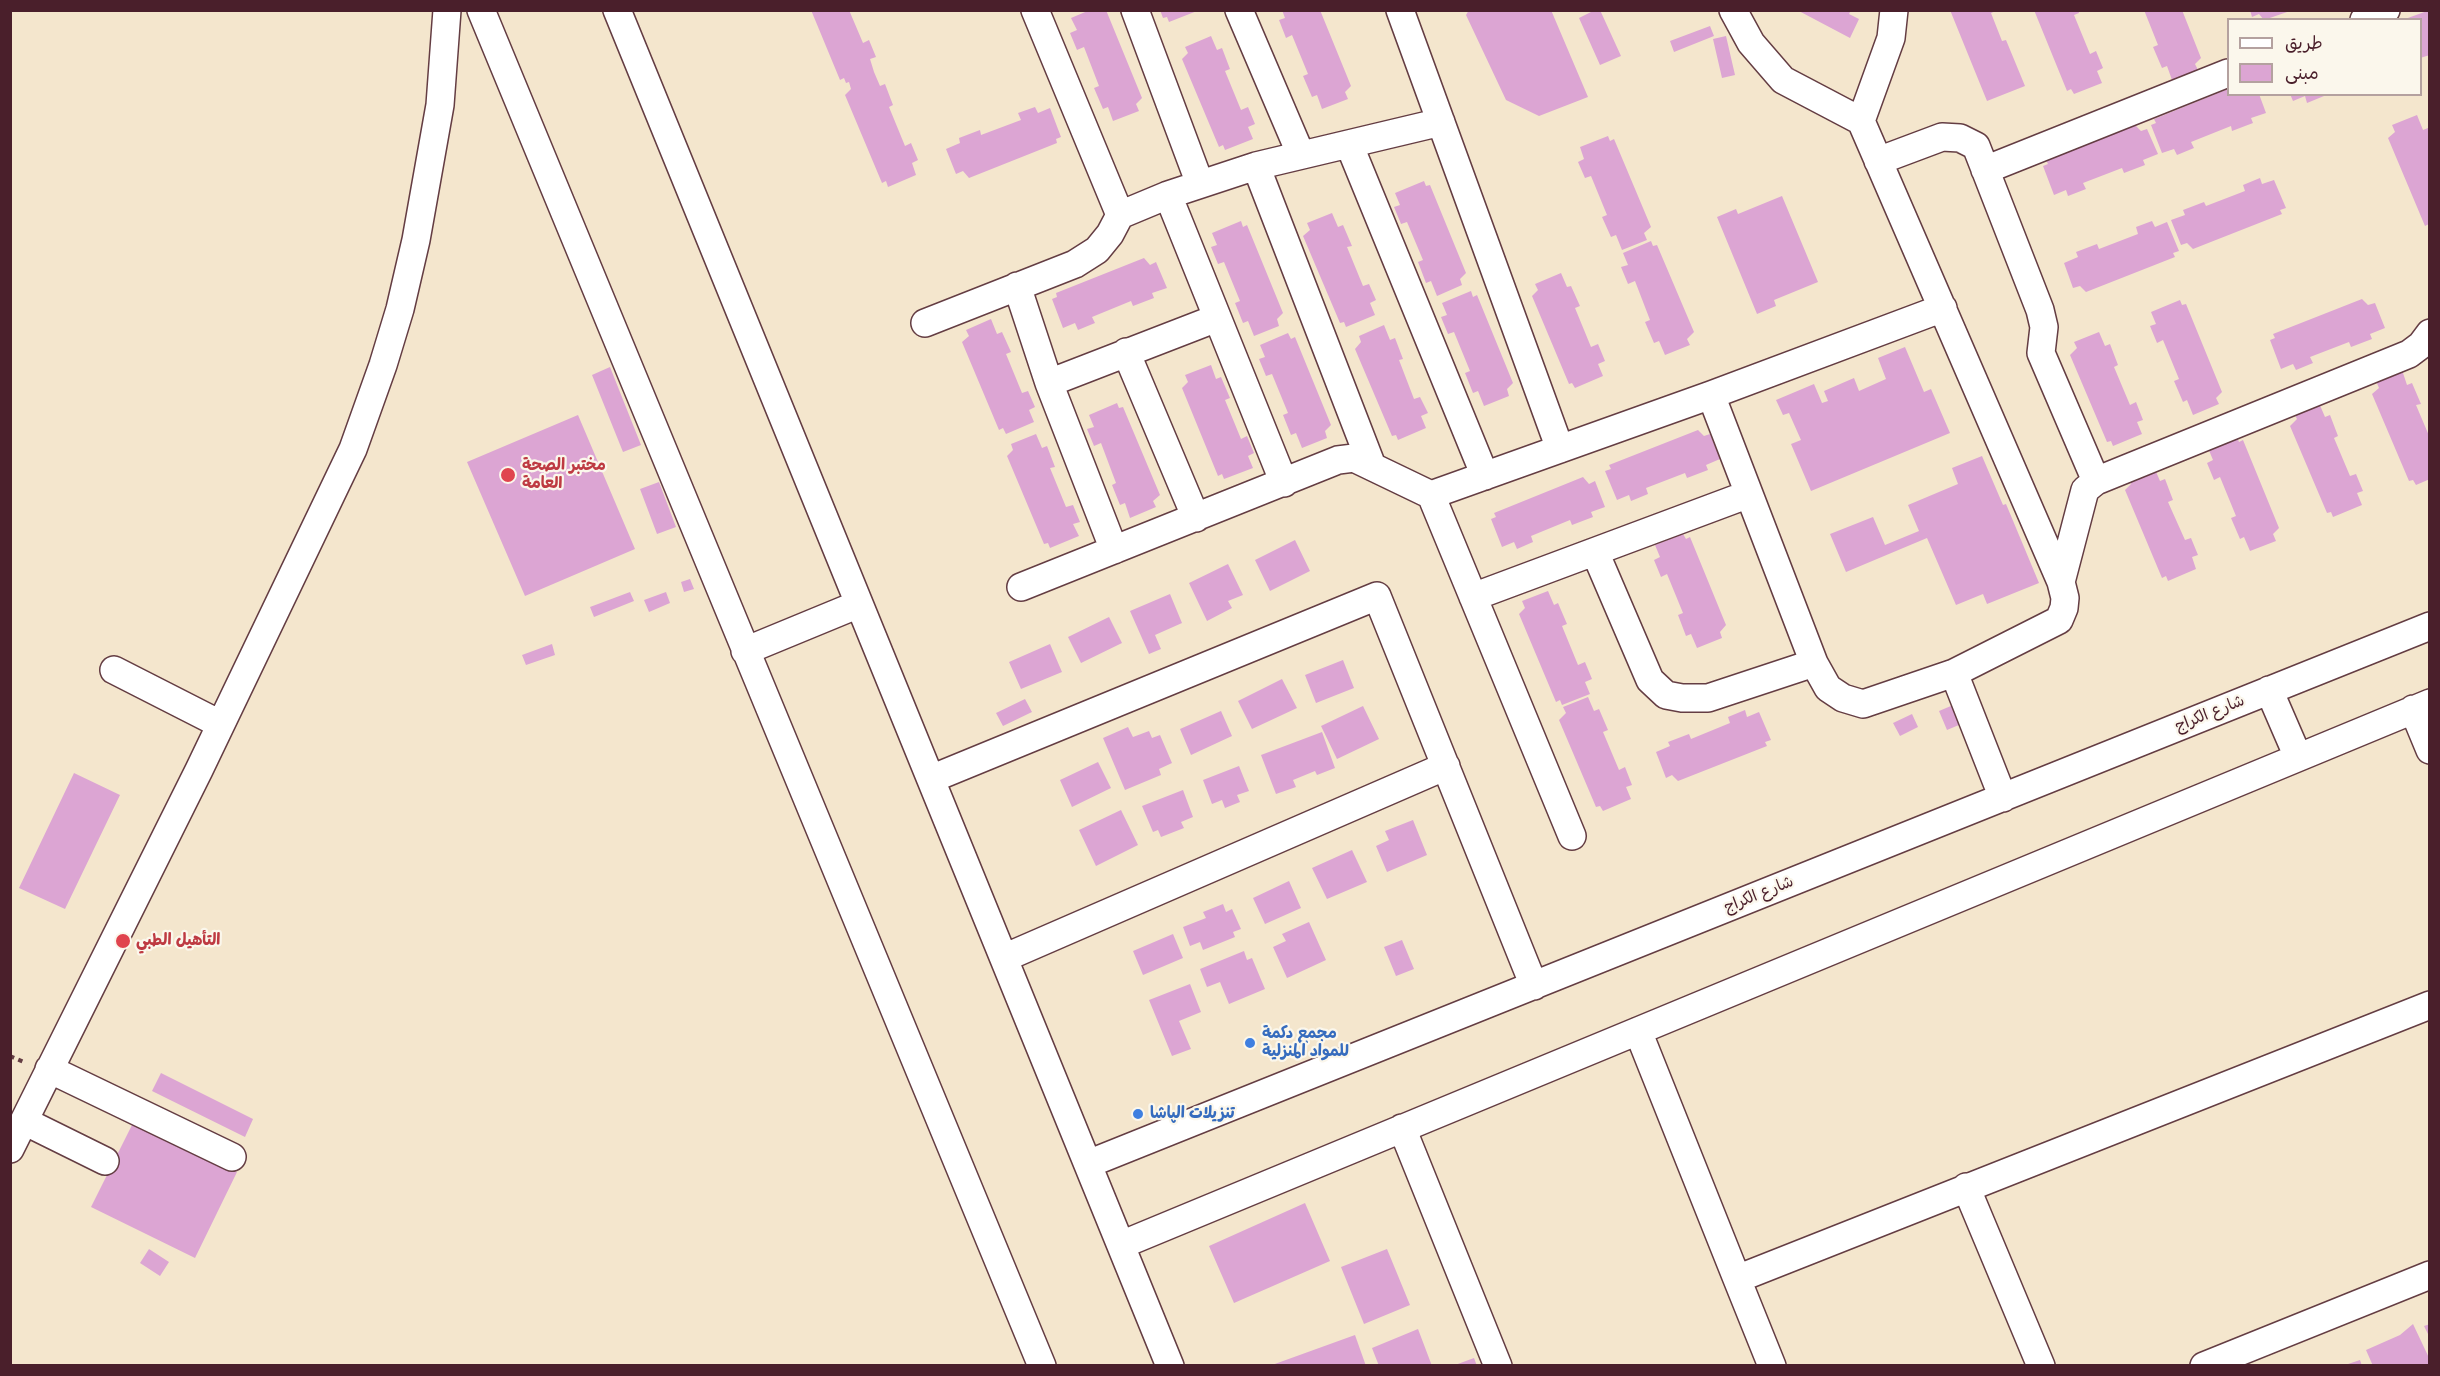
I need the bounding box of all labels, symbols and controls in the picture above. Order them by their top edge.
legend [2227,18,2422,96]
text: طريق [2285,27,2323,59]
text: مبنى [2285,57,2319,89]
place label: مختبر الصحة العامة [522,456,606,494]
marker: مختبر الصحة العامة [499,466,517,484]
street label: شارع الكراج [2172,691,2248,737]
street label: شارع الكراج [1721,872,1797,918]
place label: التأهيل الطبي [136,931,220,951]
marker: التأهيل الطبي [114,932,132,950]
place label: مجمع دكمة للمواد المنزلية [1262,1024,1349,1062]
marker: مجمع دكمة للمواد المنزلية [1243,1036,1257,1050]
place label: تنزيلات الپاشا [1150,1104,1235,1124]
marker: تنزيلات الپاشا [1131,1107,1145,1121]

